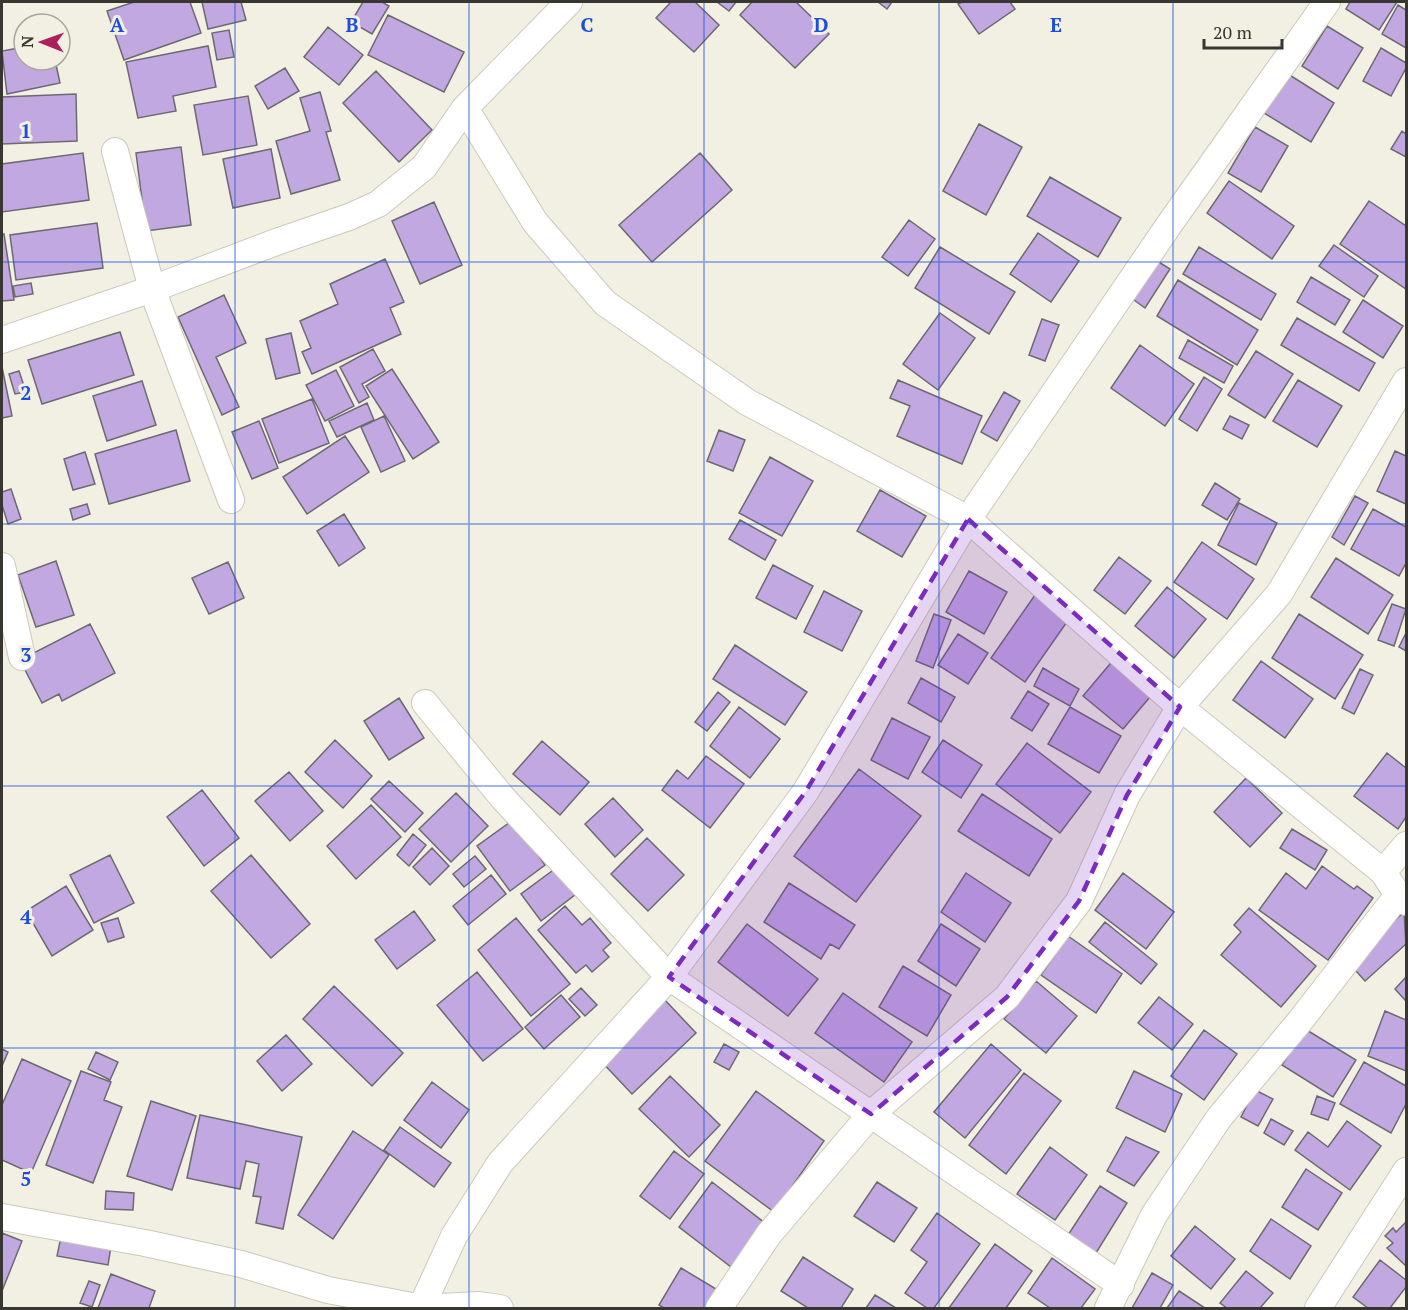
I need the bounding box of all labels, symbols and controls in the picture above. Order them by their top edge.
text: A [110,11,125,38]
text: B [346,11,359,38]
text: C [580,11,594,38]
text: D [814,11,828,38]
text: E [1050,11,1062,38]
north arrow [12,12,72,72]
scale bar [1204,12,1282,50]
text: 20 m [1213,20,1253,44]
text: N [16,35,38,48]
text: 1 [20,117,32,144]
text: 2 [20,379,32,406]
text: 3 [20,641,32,668]
text: 4 [20,903,32,930]
text: 5 [20,1165,32,1192]

